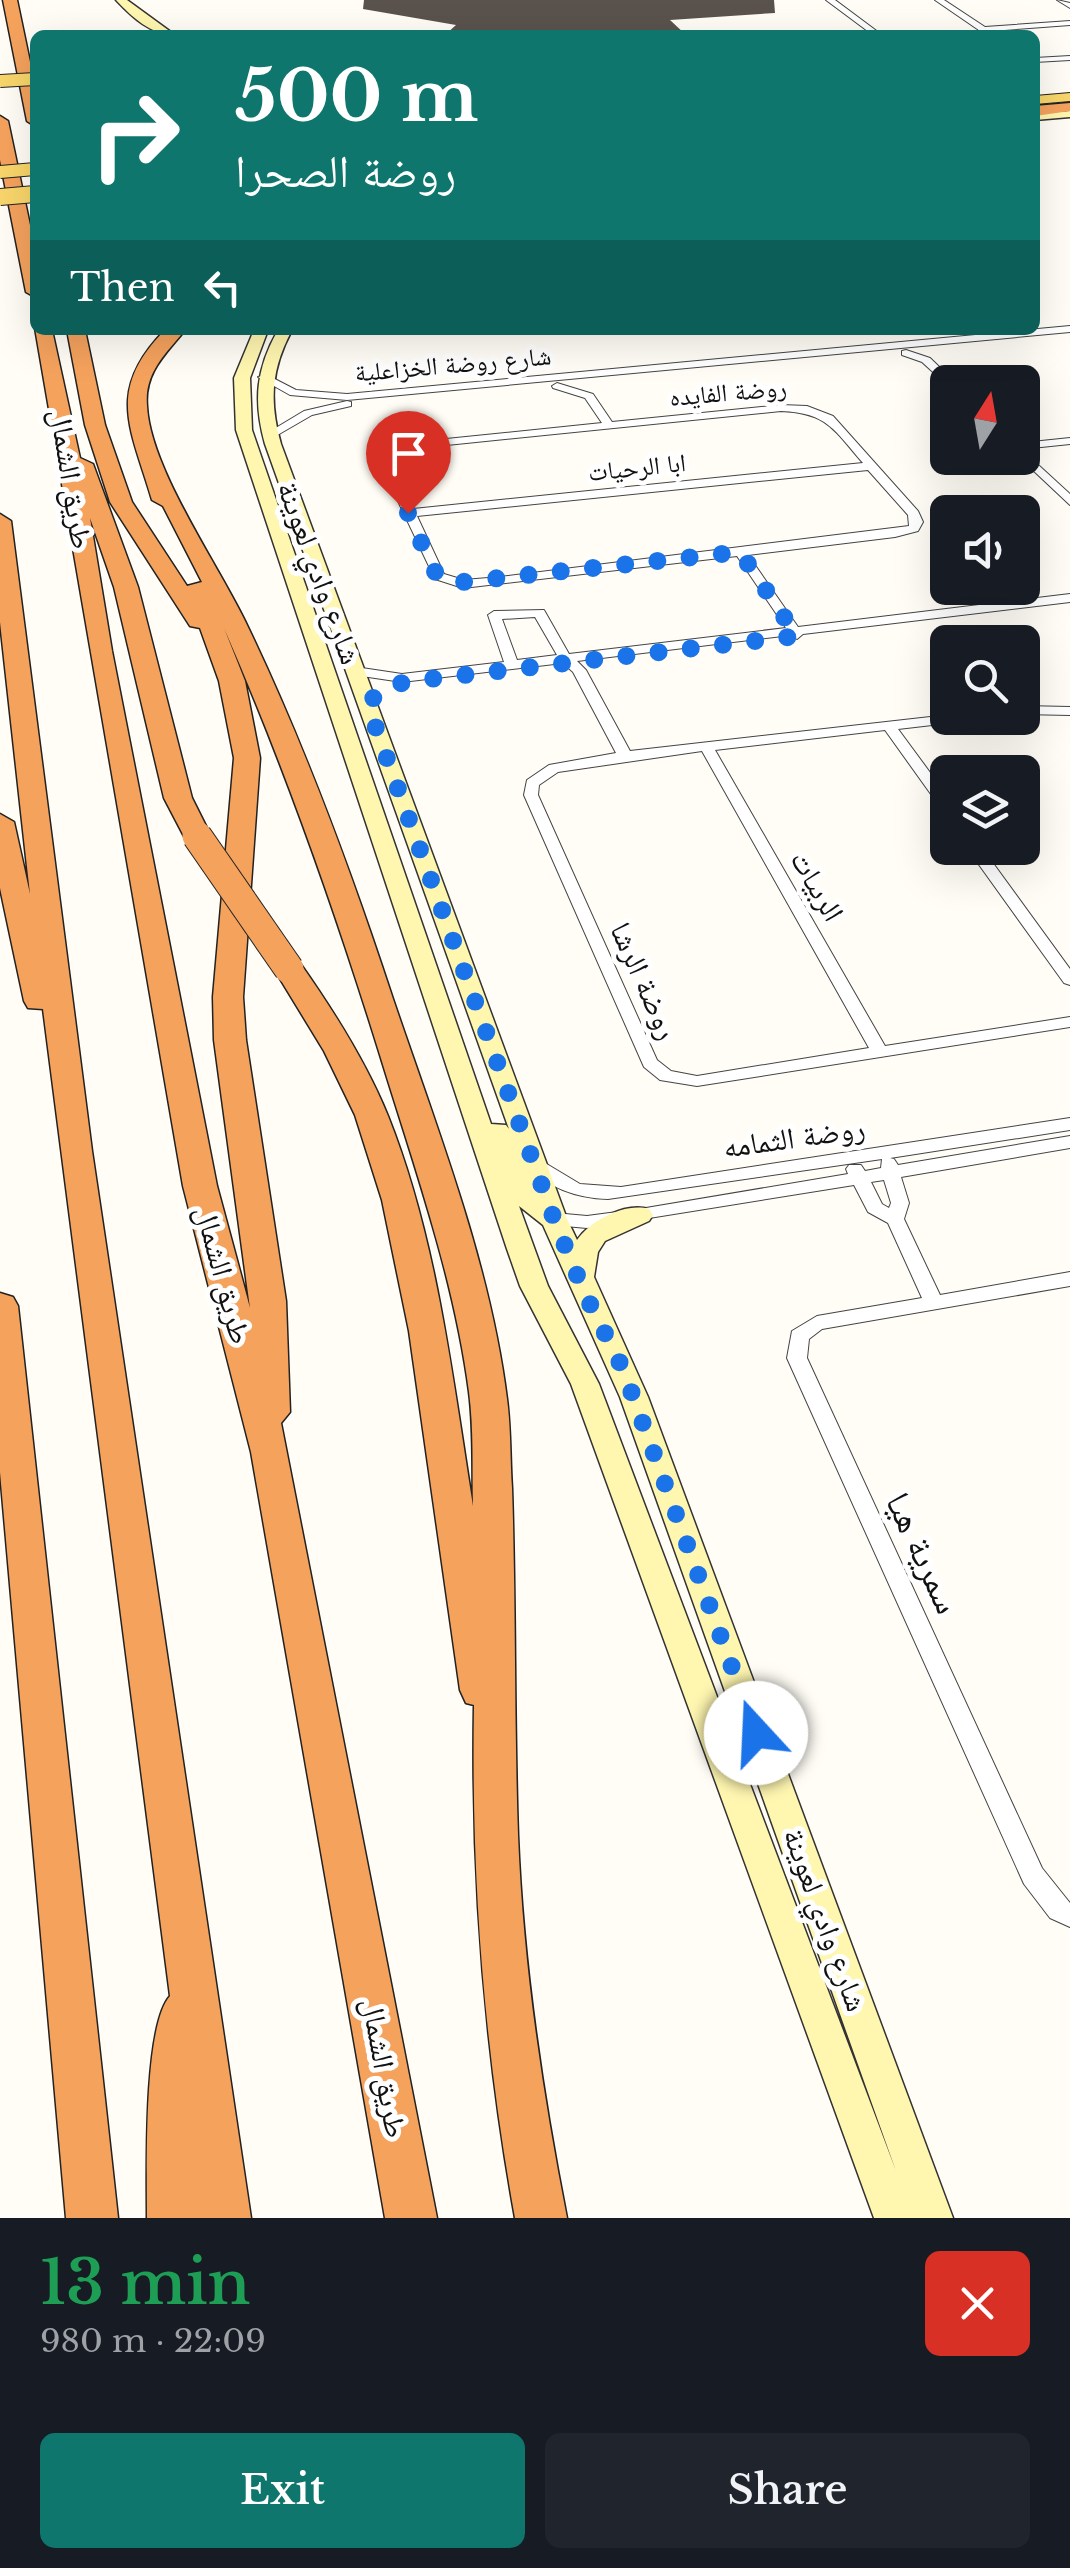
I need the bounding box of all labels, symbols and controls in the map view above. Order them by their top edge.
text: 500 m [235,53,478,140]
icon: right [70,70,200,200]
text: روضة الصحرا [235,143,456,199]
icon: left [195,260,250,315]
text: Then [70,264,175,311]
street label: شارع روضة الخزاعلية [353,340,553,389]
north arrow [930,365,1040,475]
map controls [930,365,1040,865]
street label: روضة الفايده [668,372,788,413]
street label: طريق الشمال [42,406,101,552]
pin [366,411,451,514]
icon: arrive [381,426,436,481]
street label: ابا الرحيات [587,447,688,488]
street label: شارع وادي لعوينة [264,476,370,671]
button: sound [930,495,1040,605]
button: search [930,625,1040,735]
button: layers [930,755,1040,865]
street label: الربيات [783,844,852,928]
street label: روضة الرشا [602,916,687,1045]
street label: روضة الثمامه [721,1109,867,1166]
street label: طريق الشمال [187,1202,260,1348]
street label: سمرية هيا [877,1485,970,1620]
position arrow [704,1681,808,1785]
street label: شارع وادي لعوينة [770,1823,876,2018]
street label: طريق الشمال [354,1995,415,2141]
text: 13 min [40,2246,250,2320]
button: close [925,2251,1030,2356]
text: 980 m · 22:09 [40,2321,266,2361]
button: Exit [40,2433,525,2548]
button: Share [545,2433,1030,2548]

